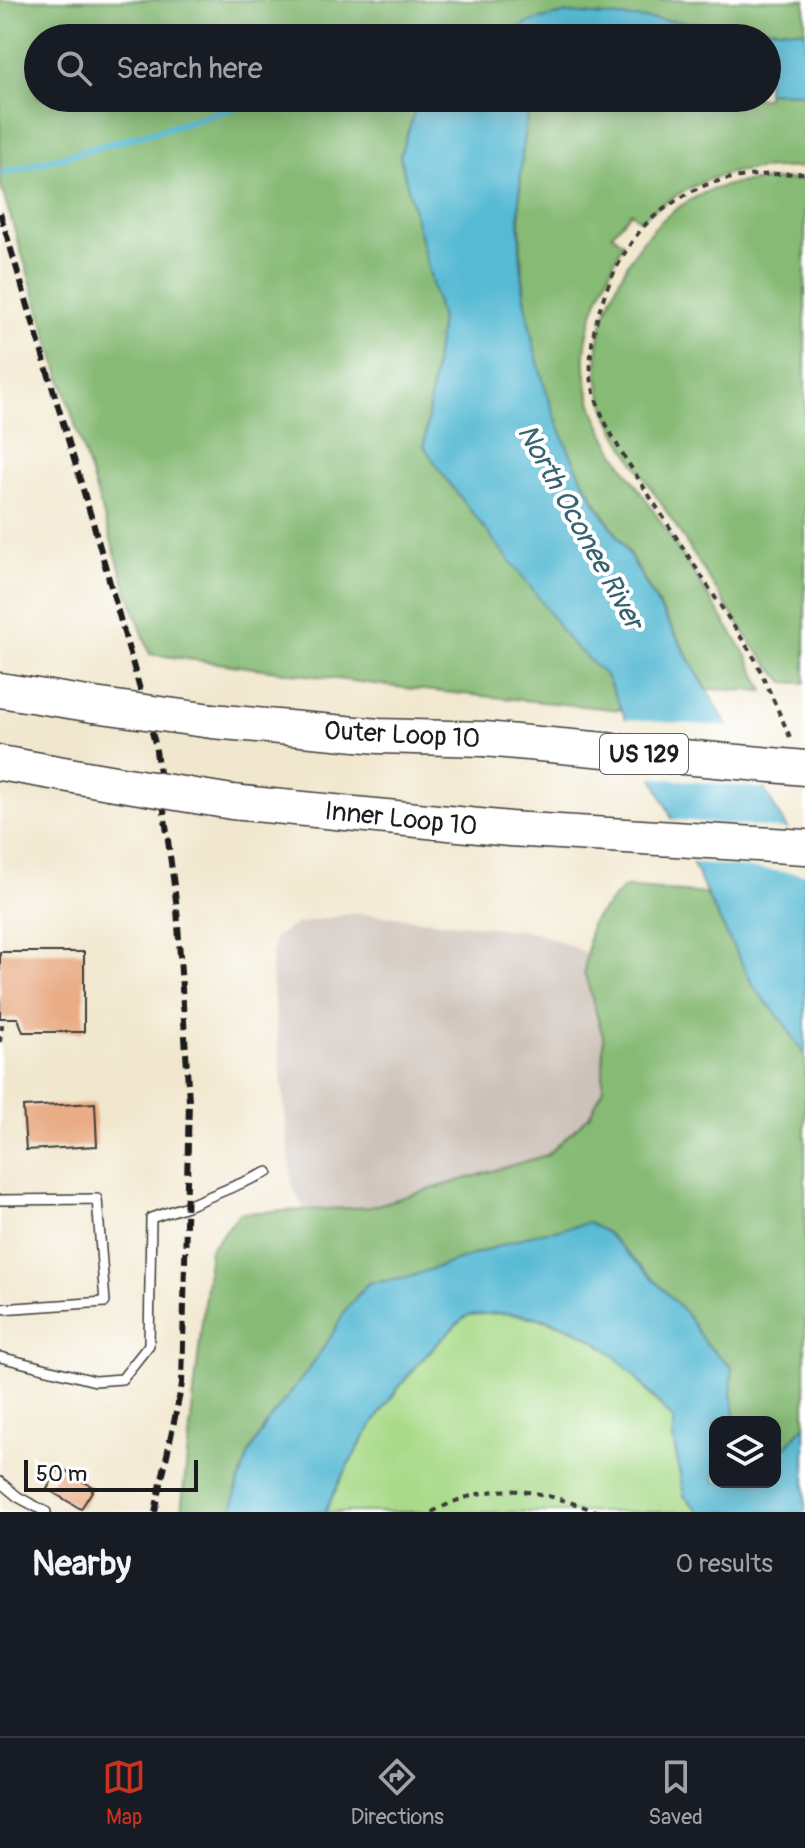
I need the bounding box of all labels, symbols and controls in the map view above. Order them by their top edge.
search box [24,24,781,112]
icon: search [52,46,96,90]
text: Search here [116,50,263,87]
water label: North Oconee River [509,418,652,638]
street label: Outer Loop 10 [323,715,481,755]
road number: US 129 [600,734,688,774]
street label: Inner Loop 10 [323,795,479,843]
map controls [709,1416,781,1488]
button: layers [709,1416,781,1488]
scale bar [24,1456,198,1492]
text: 50 m [36,1460,87,1488]
text: Nearby [32,1543,131,1586]
text: 0 results [676,1548,773,1580]
tab: Map [102,1755,146,1831]
tab: Directions [351,1755,444,1831]
tab: Saved [648,1755,703,1831]

